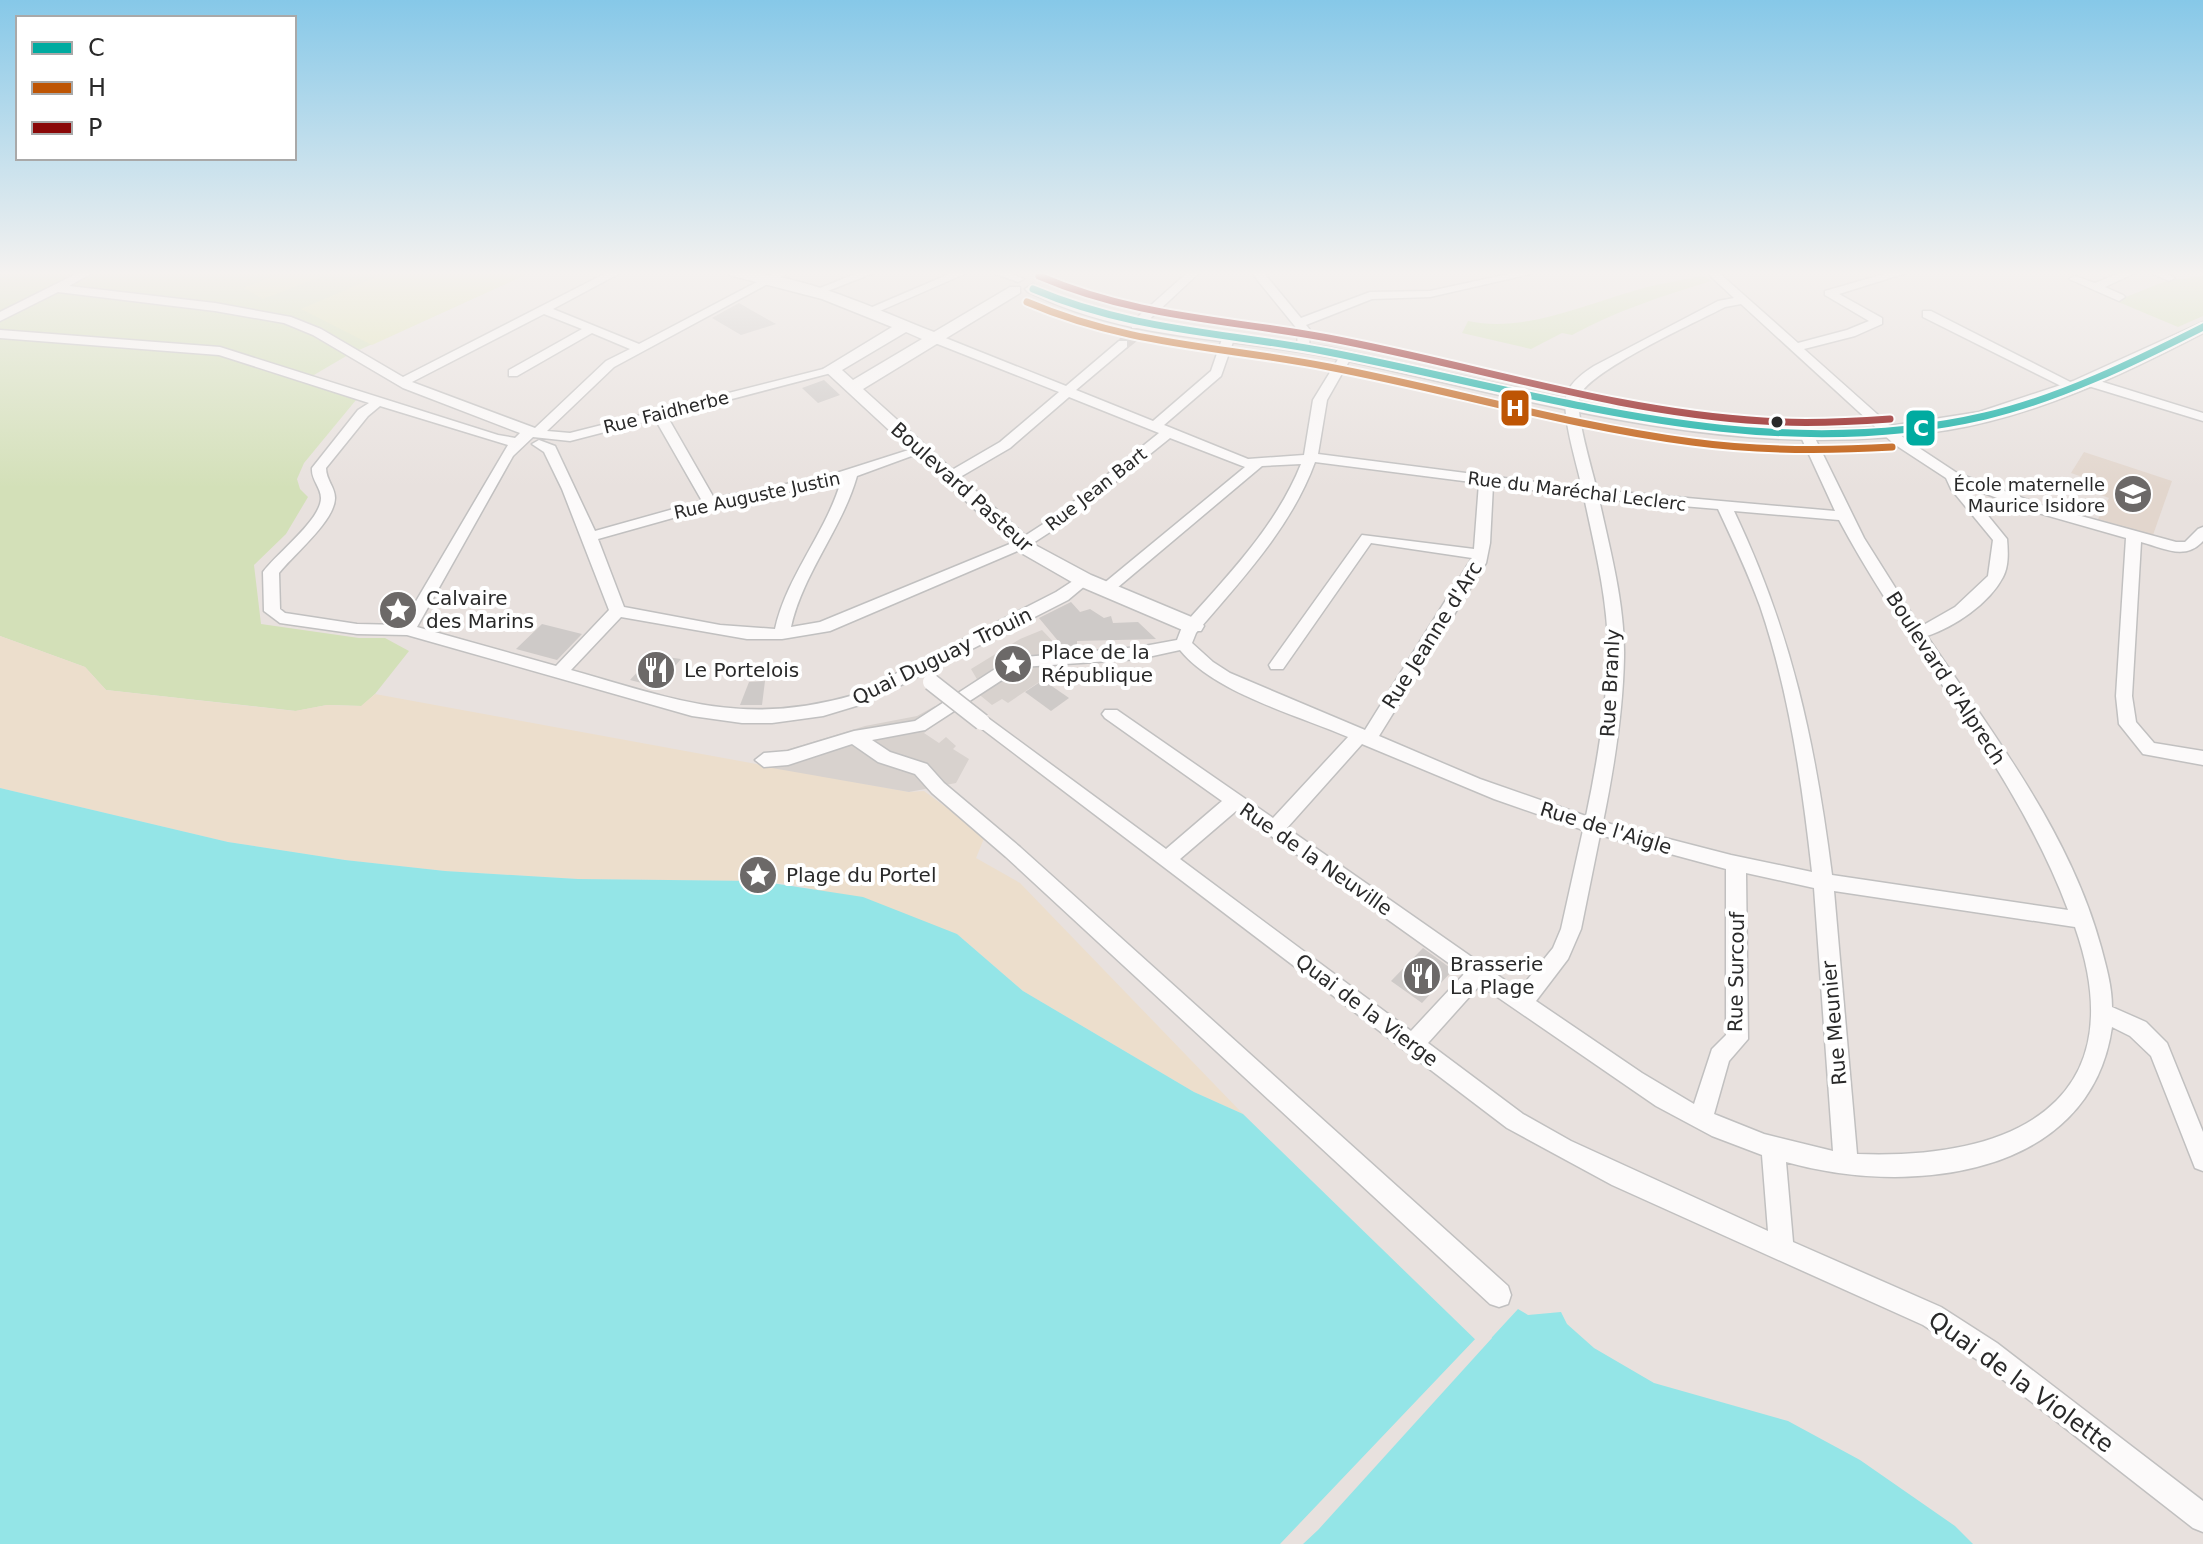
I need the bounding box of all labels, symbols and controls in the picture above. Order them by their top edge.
legend [16,16,296,160]
text: C [88,34,105,62]
text: H [88,74,106,102]
text: P [88,114,102,142]
street label: Rue Faidherbe [601,386,731,438]
line badge: H [1500,389,1530,427]
text: H [1506,396,1524,421]
line badge: C [1905,409,1936,447]
unlabelled marker [1769,414,1785,430]
text: C [1913,416,1929,441]
street label: Boulevard Pasteur [886,417,1038,557]
street label: Rue Jean Bart [1041,443,1151,535]
street label: Rue Auguste Justin [672,467,842,523]
street label: Rue du Maréchal Leclerc [1467,467,1687,515]
school or university icon: École maternelle Maurice Isidore [2112,473,2154,515]
place label: École maternelle Maurice Isidore [1954,474,2105,516]
street label: Rue Jeanne d'Arc [1377,557,1487,713]
place label: Calvaire des Marins [426,586,534,633]
street label: Boulevard d'Alprech [1881,587,2011,769]
place icon: Calvaire des Marins [377,589,419,631]
street label: Quai Duguay Trouin [848,602,1036,710]
street label: Rue Branly [1595,628,1625,738]
place label: Place de la République [1041,640,1153,687]
place icon: Place de la République [992,643,1034,685]
restaurant icon: Le Portelois [635,649,677,691]
place label: Le Portelois [684,658,799,682]
street label: Rue de la Neuville [1235,797,1397,921]
street label: Rue de l'Aigle [1537,797,1675,859]
place icon: Plage du Portel [737,854,779,896]
place label: Plage du Portel [786,863,936,887]
street label: Rue Surcouf [1723,911,1749,1032]
street label: Quai de la Vierge [1291,949,1443,1071]
place label: Brasserie La Plage [1450,952,1543,999]
restaurant icon: Brasserie La Plage [1401,955,1443,997]
street label: Rue Meunier [1817,959,1851,1086]
street label: Quai de la Violette [1923,1305,2119,1459]

